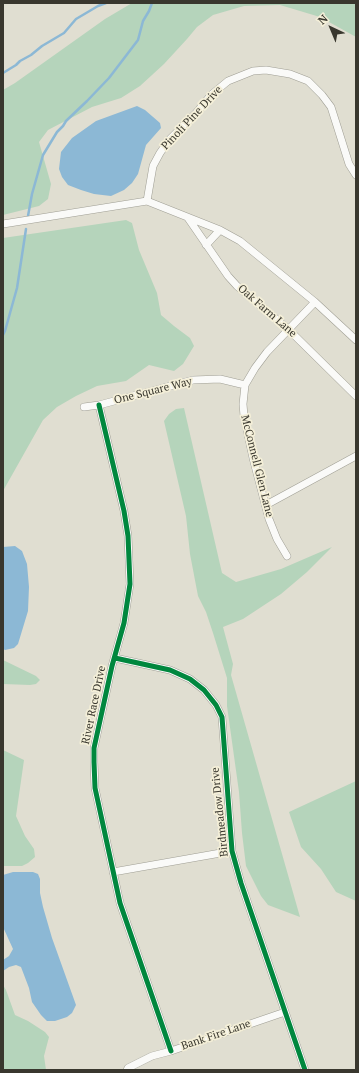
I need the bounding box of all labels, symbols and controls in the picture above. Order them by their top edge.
north arrow [311,8,351,48]
text: N [315,11,331,27]
street label: Pinoli Pine Drive [159,83,225,153]
street label: Oak Farm Lane [235,282,299,340]
street label: One Square Way [113,375,193,407]
street label: McConnell Glen Lane [238,414,276,518]
street label: River Race Drive [79,664,109,746]
street label: Birdmeadow Drive [209,767,231,857]
street label: Bank Fire Lane [180,1017,252,1053]

